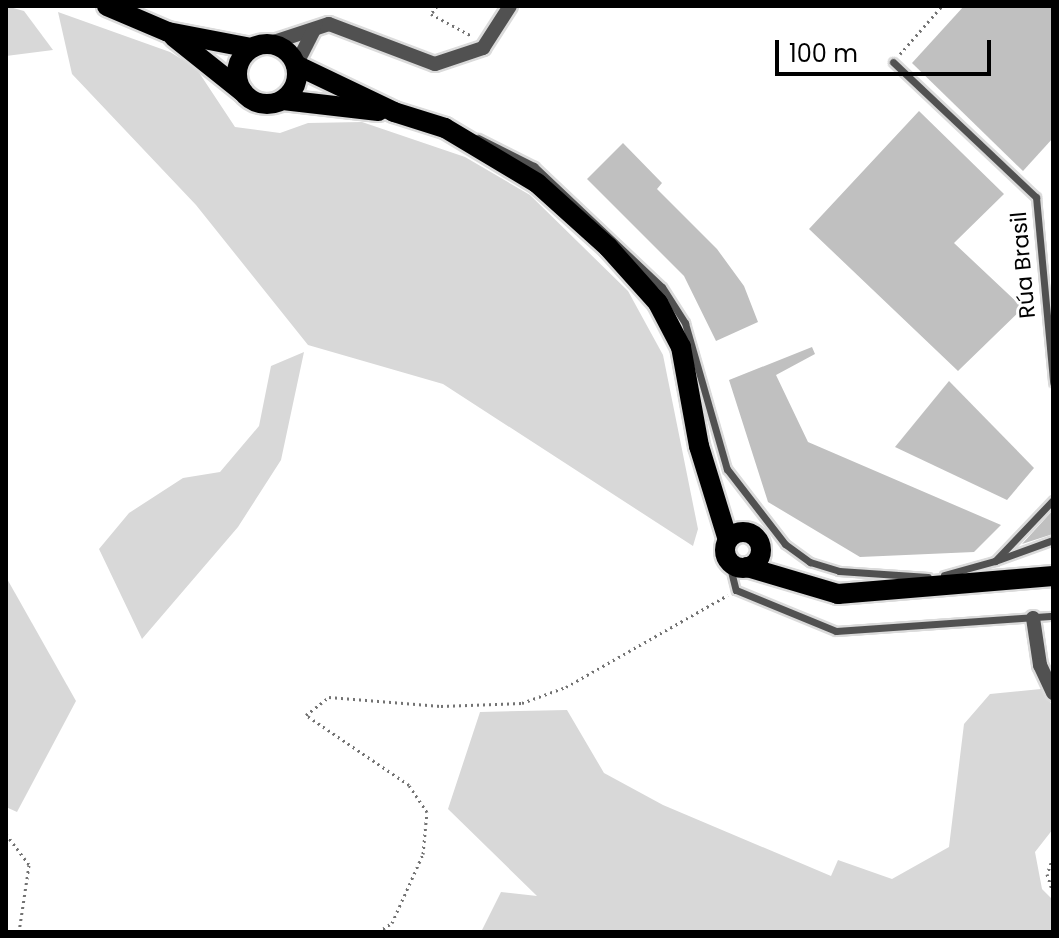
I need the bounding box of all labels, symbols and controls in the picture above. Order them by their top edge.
scale bar [779,24,995,74]
text: 100 m [789,37,858,70]
street label: Rúa Brasil [1005,211,1041,319]

